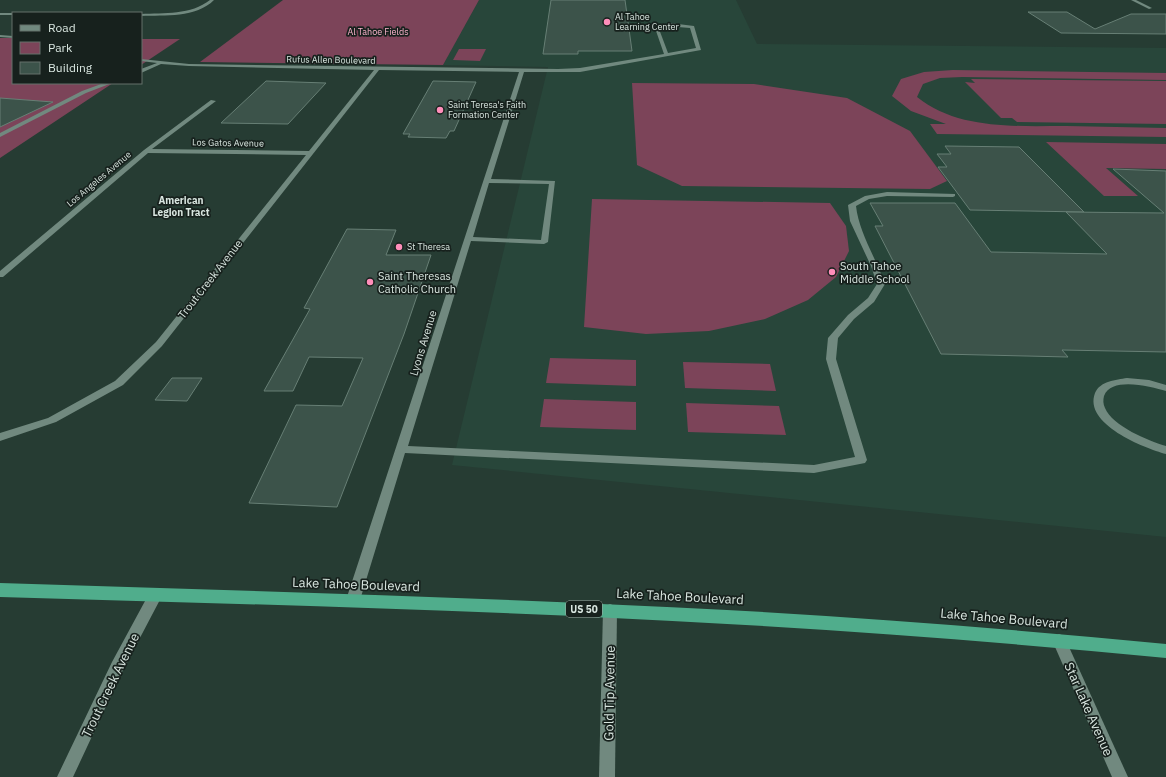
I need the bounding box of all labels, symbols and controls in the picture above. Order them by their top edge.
place label: Al Tahoe Learning Center [615,11,680,32]
legend [12,12,142,84]
marker: Al Tahoe Learning Center [602,17,612,27]
text: Road [48,20,76,35]
park label: Al Tahoe Fields [347,26,409,37]
text: Park [48,40,73,55]
street label: Rufus Allen Boulevard [286,53,376,66]
text: Building [48,60,93,75]
place label: Saint Teresa's Faith Formation Center [448,99,526,120]
marker: Saint Teresa's Faith Formation Center [435,105,445,115]
street label: Los Gatos Avenue [192,136,264,149]
street label: Los Angeles Avenue [64,149,133,209]
district label: American Legion Tract [152,194,210,219]
street label: Trout Creek Avenue [175,237,245,321]
place label: St Theresa [407,241,450,252]
marker: St Theresa [394,242,404,252]
place label: South Tahoe Middle School [840,259,910,286]
marker: South Tahoe Middle School [827,267,837,277]
place label: Saint Theresas Catholic Church [378,269,456,296]
marker: Saint Theresas Catholic Church [365,277,375,287]
street label: Lyons Avenue [406,309,440,377]
street label: Lake Tahoe Boulevard [292,574,420,595]
street label: Lake Tahoe Boulevard [616,585,744,608]
road number: US 50 [566,601,602,617]
street label: Lake Tahoe Boulevard [940,604,1068,633]
street label: Trout Creek Avenue [78,630,143,740]
street label: Gold Tip Avenue [600,645,619,741]
street label: Star Lake Avenue [1060,660,1117,759]

